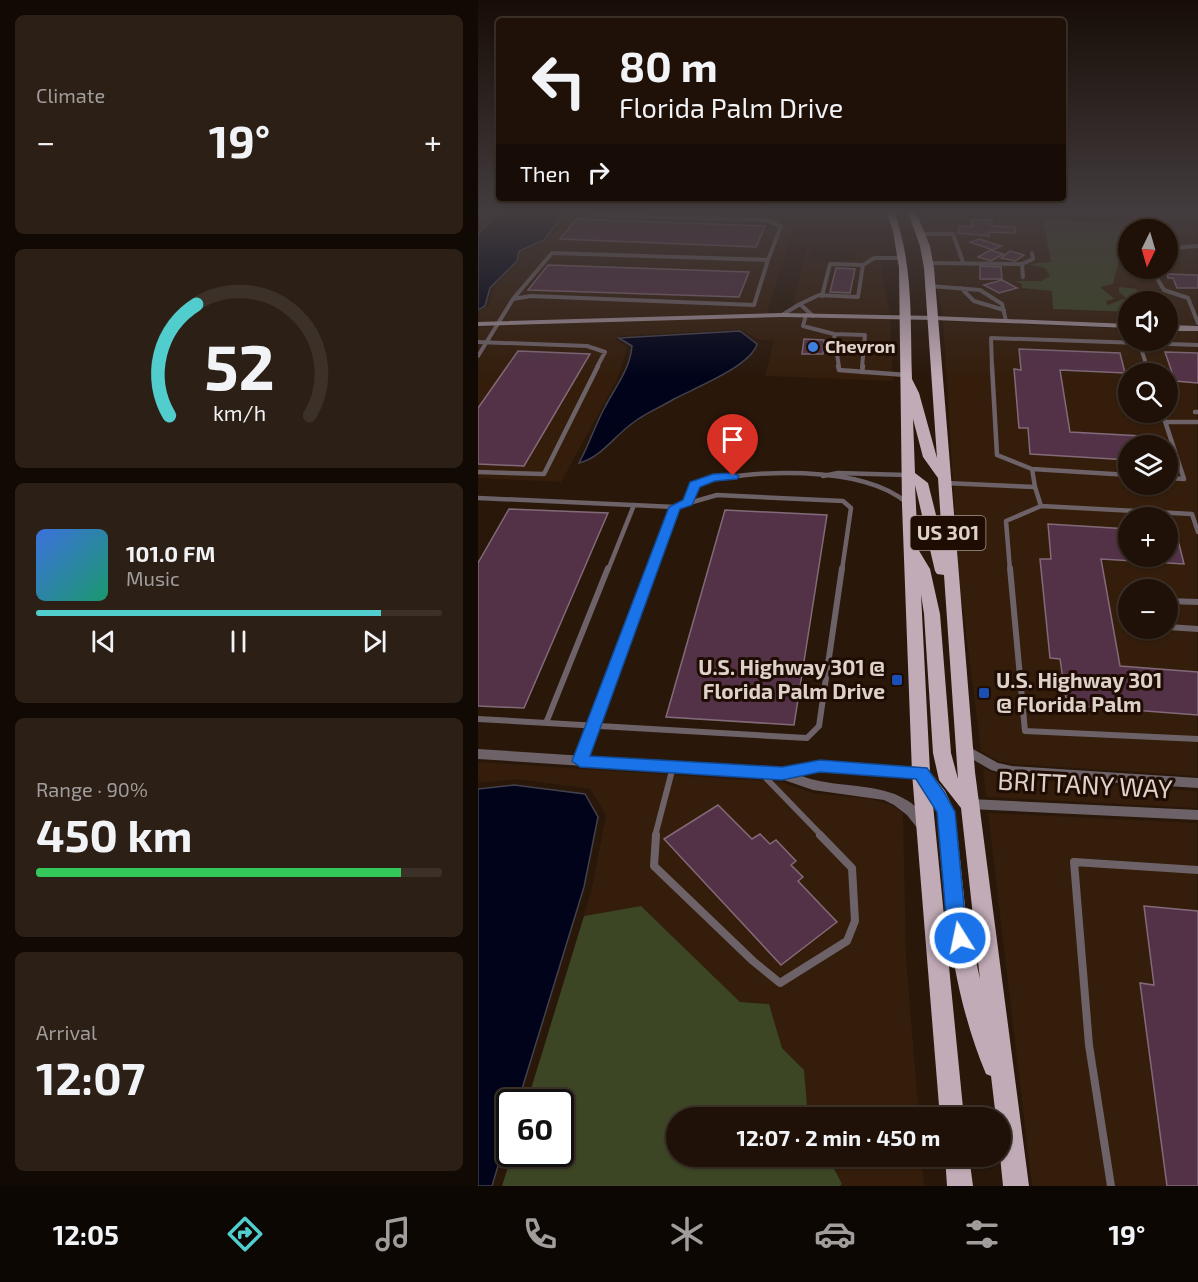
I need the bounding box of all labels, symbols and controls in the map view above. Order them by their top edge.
text: 80 m [619,40,718,90]
icon: left [520,42,598,120]
text: Climate [36,83,105,107]
text: Florida Palm Drive [619,91,843,123]
text: 19° [209,113,270,167]
text: − [36,121,55,161]
text: + [424,121,442,161]
icon: right [582,156,615,189]
text: Then [520,160,570,186]
north arrow [1118,219,1178,279]
map controls [1118,219,1178,639]
button: sound [1118,291,1178,351]
text: 52 [204,328,274,403]
place label: Chevron [825,335,896,357]
marker: Chevron [806,340,820,354]
button: search [1118,363,1178,423]
text: km/h [212,400,266,425]
pin [707,414,758,476]
icon: arrive [716,423,749,456]
button: layers [1118,435,1178,495]
button: + [1118,507,1178,567]
road number: US 301 [910,516,986,550]
text: 101.0 FM [126,540,215,566]
text: Music [126,566,180,590]
button: − [1118,579,1178,639]
icon: previous [87,625,120,658]
icon: pause [222,625,255,658]
icon: next [358,625,391,658]
place label: U.S. Highway 301 @ Florida Palm Drive [698,654,885,703]
place label: U.S. Highway 301 @ Florida Palm [996,667,1162,716]
marker: U.S. Highway 301 @ Florida Palm Drive [890,673,904,687]
marker: U.S. Highway 301 @ Florida Palm [977,686,991,700]
street label: BRITTANY WAY [997,763,1174,804]
text: Range · 90% [36,777,148,801]
text: 450 km [36,807,192,861]
position arrow [928,906,992,970]
text: Arrival [36,1020,97,1044]
text: 12:07 [36,1050,145,1104]
speed limit sign: 60 [496,1089,574,1167]
text: 12:07 · 2 min · 450 m [737,1124,940,1150]
icon: directions [224,1213,266,1255]
icon: music [372,1213,414,1255]
icon: phone [519,1213,561,1255]
icon: climate [666,1213,708,1255]
icon: car [814,1213,856,1255]
icon: filters [961,1213,1003,1255]
text: 12:05 [53,1218,119,1250]
text: 19° [1108,1218,1145,1250]

